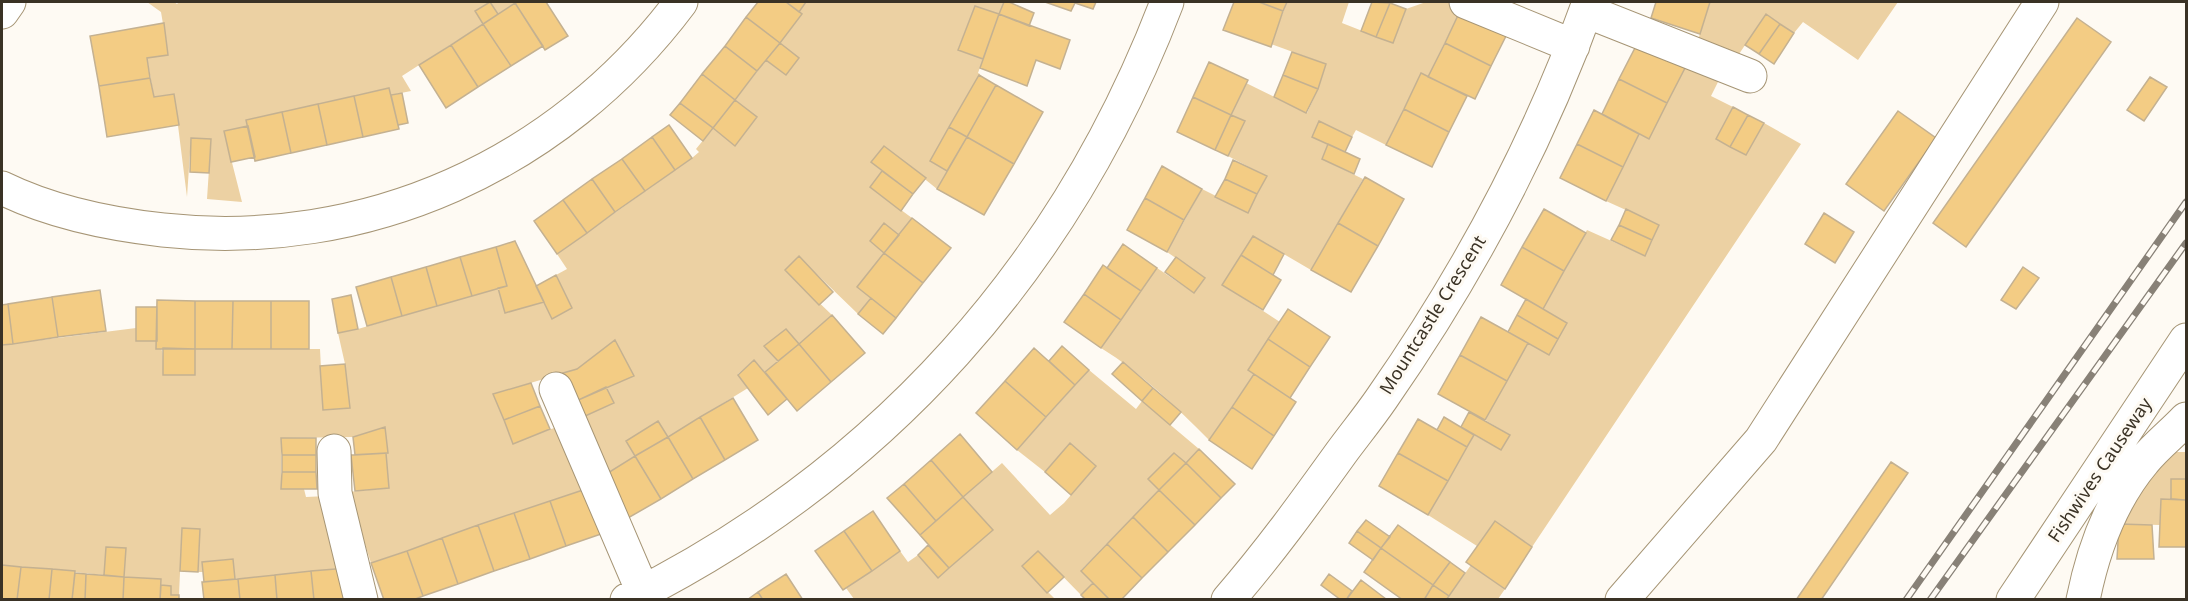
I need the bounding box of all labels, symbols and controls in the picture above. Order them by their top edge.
street label: Mountcastle Crescent [1374,230,1491,398]
street label: Fishwives Causeway [2042,392,2157,546]

